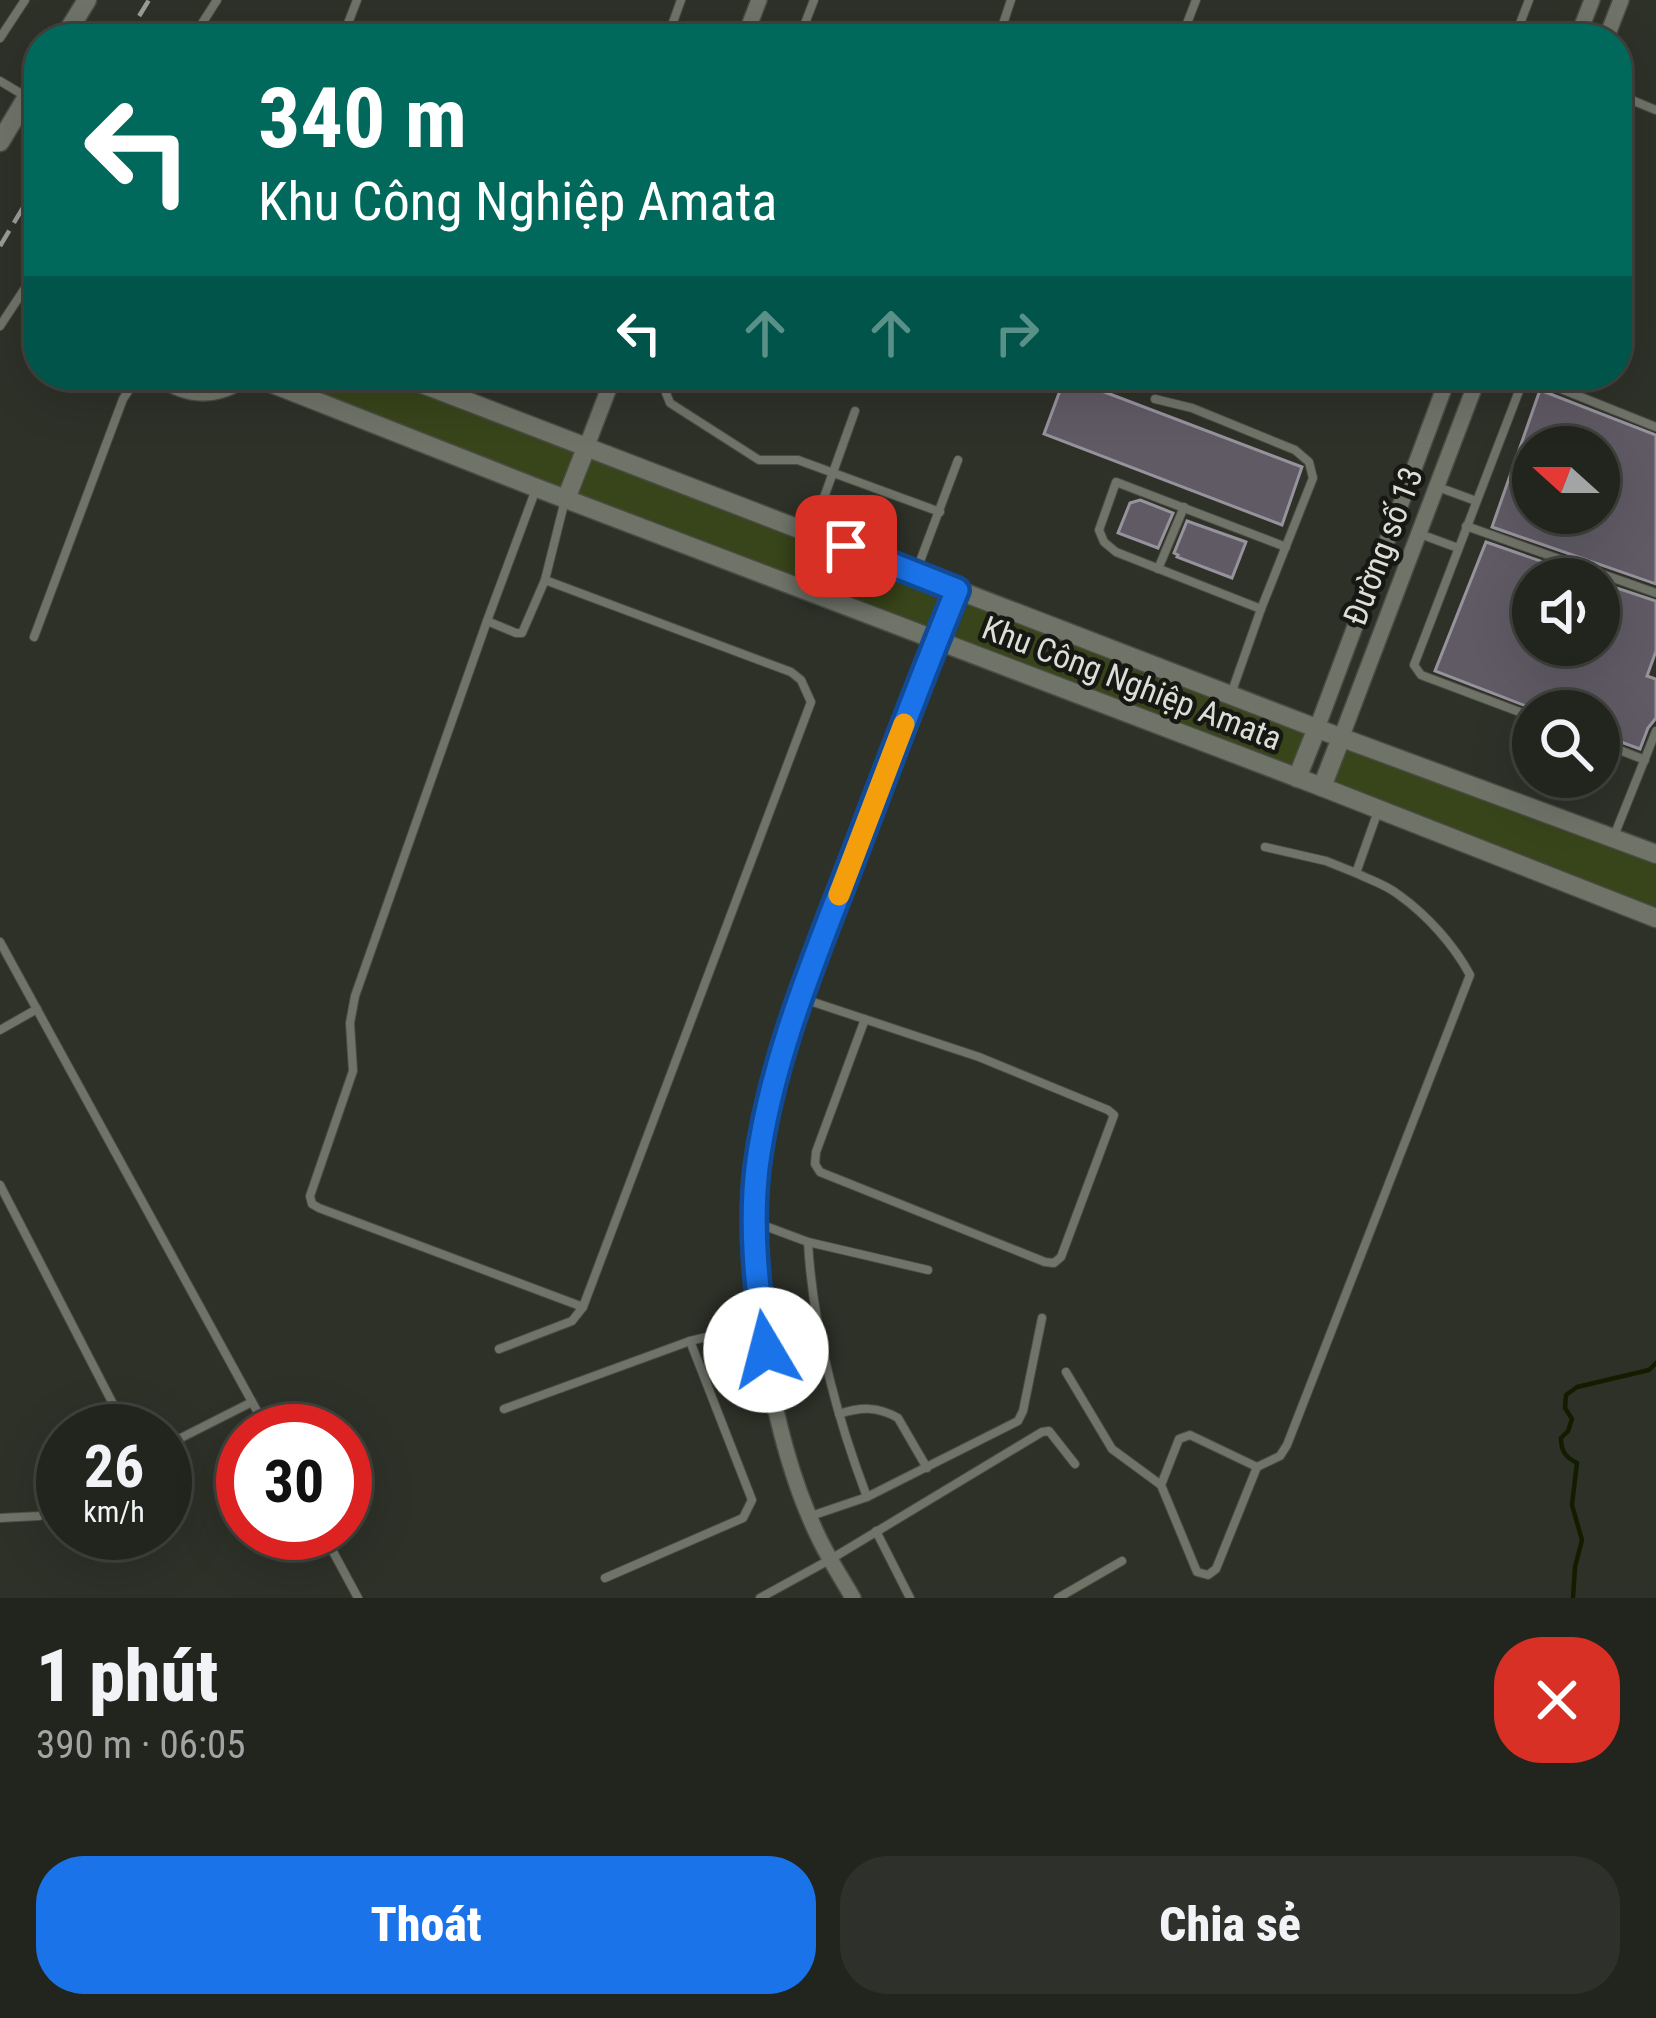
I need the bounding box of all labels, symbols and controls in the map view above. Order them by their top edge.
text: 340 m [258,69,467,168]
icon: left [60,72,216,228]
text: Khu Công Nghiệp Amata [258,170,777,233]
icon: left [606,300,672,366]
icon: ahead [732,300,798,366]
icon: ahead [858,300,924,366]
icon: right [984,300,1050,366]
north arrow [1512,426,1620,534]
map controls [1512,426,1620,798]
street label: Đường số 13 [1335,462,1431,630]
pin [795,495,897,597]
icon: arrive [813,513,879,579]
button: sound [1512,558,1620,666]
street label: Khu Công Nghiệp Amata [977,608,1287,758]
button: search [1512,690,1620,798]
position arrow [703,1287,829,1413]
speed limit sign: 30 [216,1404,372,1560]
text: 26 [84,1431,144,1502]
text: km/h [83,1494,145,1529]
text: 1 phút [36,1634,218,1719]
button: close [1494,1637,1620,1763]
text: 390 m · 06:05 [36,1722,246,1768]
button: Thoát [36,1856,816,1994]
button: Chia sẻ [840,1856,1620,1994]

